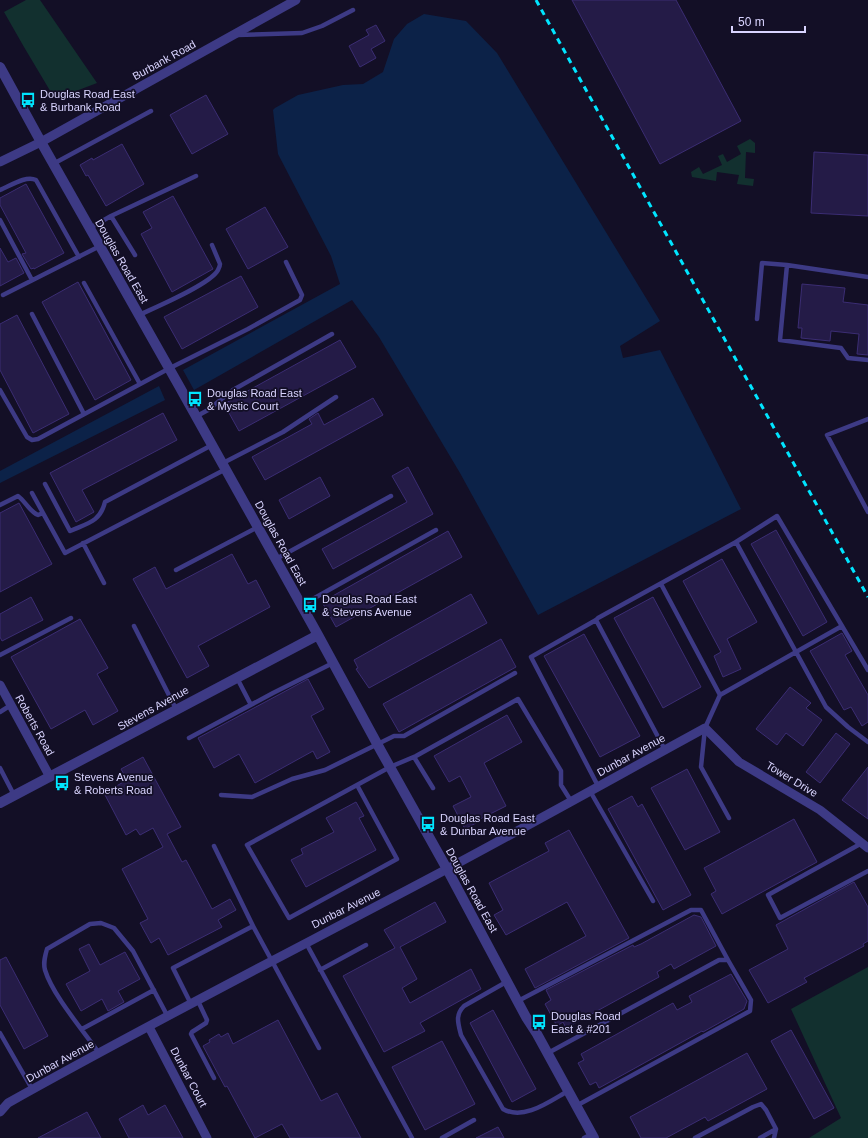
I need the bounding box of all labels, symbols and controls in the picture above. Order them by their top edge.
scale bar [732,8,805,34]
text: 50 m [738,15,765,29]
street label: Burbank Road [130,38,198,82]
place label: Douglas Road East & Burbank Road [40,88,135,113]
bus stop icon: Douglas Road East & Burbank Road [19,91,37,109]
street label: Douglas Road East [93,217,151,305]
place label: Douglas Road East & Mystic Court [207,387,302,412]
bus stop icon: Douglas Road East & Mystic Court [186,390,204,408]
street label: Douglas Road East [253,499,309,587]
place label: Douglas Road East & Stevens Avenue [322,593,417,618]
bus stop icon: Douglas Road East & Stevens Avenue [301,596,319,614]
street label: Stevens Avenue [115,684,191,732]
street label: Roberts Road [13,692,57,758]
street label: Dunbar Avenue [595,731,667,779]
street label: Tower Drive [764,759,820,799]
place label: Stevens Avenue & Roberts Road [74,771,153,796]
bus stop icon: Stevens Avenue & Roberts Road [53,774,71,792]
place label: Douglas Road East & Dunbar Avenue [440,812,535,837]
bus stop icon: Douglas Road East & Dunbar Avenue [419,815,437,833]
street label: Douglas Road East [444,846,500,934]
street label: Dunbar Avenue [310,885,382,931]
place label: Douglas Road East & #201 [551,1010,621,1035]
bus stop icon: Douglas Road East & #201 [530,1013,548,1031]
street label: Dunbar Avenue [24,1037,96,1085]
street label: Dunbar Court [168,1045,210,1109]

